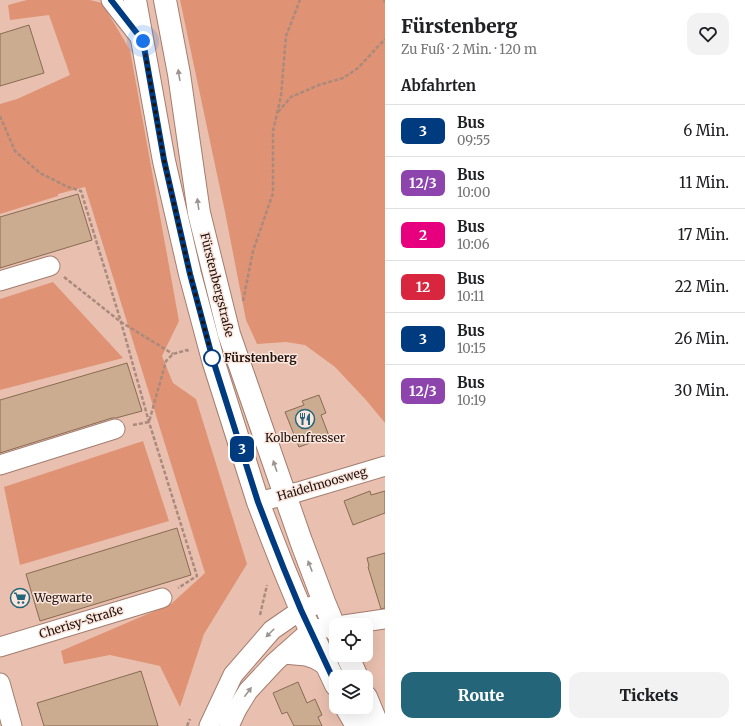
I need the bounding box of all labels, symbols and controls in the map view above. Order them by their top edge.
button: heart [687,13,729,55]
text: Fürstenberg [401,14,517,38]
your location [133,31,153,51]
text: Zu Fuß · 2 Min. · 120 m [401,41,537,58]
one-way arrow [175,69,181,81]
text: Abfahrten [401,76,476,95]
text: Bus [457,113,485,132]
text: 6 Min. [683,121,729,140]
text: 3 [419,122,427,140]
text: 09:55 [457,132,490,149]
text: Bus [457,165,485,184]
text: 11 Min. [679,173,729,192]
text: 12/3 [409,174,437,192]
text: 10:00 [457,184,490,201]
one-way arrow [195,198,201,210]
text: Bus [457,217,485,236]
text: 17 Min. [678,225,729,244]
text: 2 [419,226,427,244]
street label: Fürstenbergstraße [197,231,238,339]
text: 10:06 [457,236,490,253]
text: Bus [457,269,485,288]
text: 22 Min. [675,277,729,296]
text: 12 [416,278,430,296]
text: 10:11 [457,288,484,305]
text: Bus [457,321,485,340]
text: 26 Min. [675,329,729,348]
text: 3 [419,330,427,348]
text: 10:15 [457,340,486,357]
marker: Fürstenberg [203,349,221,367]
place label: Fürstenberg [224,350,297,365]
text: Bus [457,373,485,392]
text: 30 Min. [674,381,729,400]
text: 12/3 [409,382,437,400]
text: 10:19 [457,392,486,409]
restaurant icon: Kolbenfresser [294,408,316,430]
place label: Kolbenfresser [265,430,346,445]
line badge: 3 [229,436,255,462]
text: 3 [238,440,246,458]
one-way arrow [272,459,278,471]
street label: Haidelmoosweg [275,463,369,504]
one-way arrow [307,559,313,571]
supermarket icon: Wegwarte [9,587,31,609]
place label: Wegwarte [33,590,92,605]
street label: Cherisy-Straße [37,602,125,641]
map controls [329,618,373,714]
button: locate [329,618,373,662]
one-way arrow [265,628,275,638]
button: layers [329,670,373,714]
button: Route [401,672,561,718]
button: Tickets [569,672,729,718]
one-way arrow [244,687,252,698]

